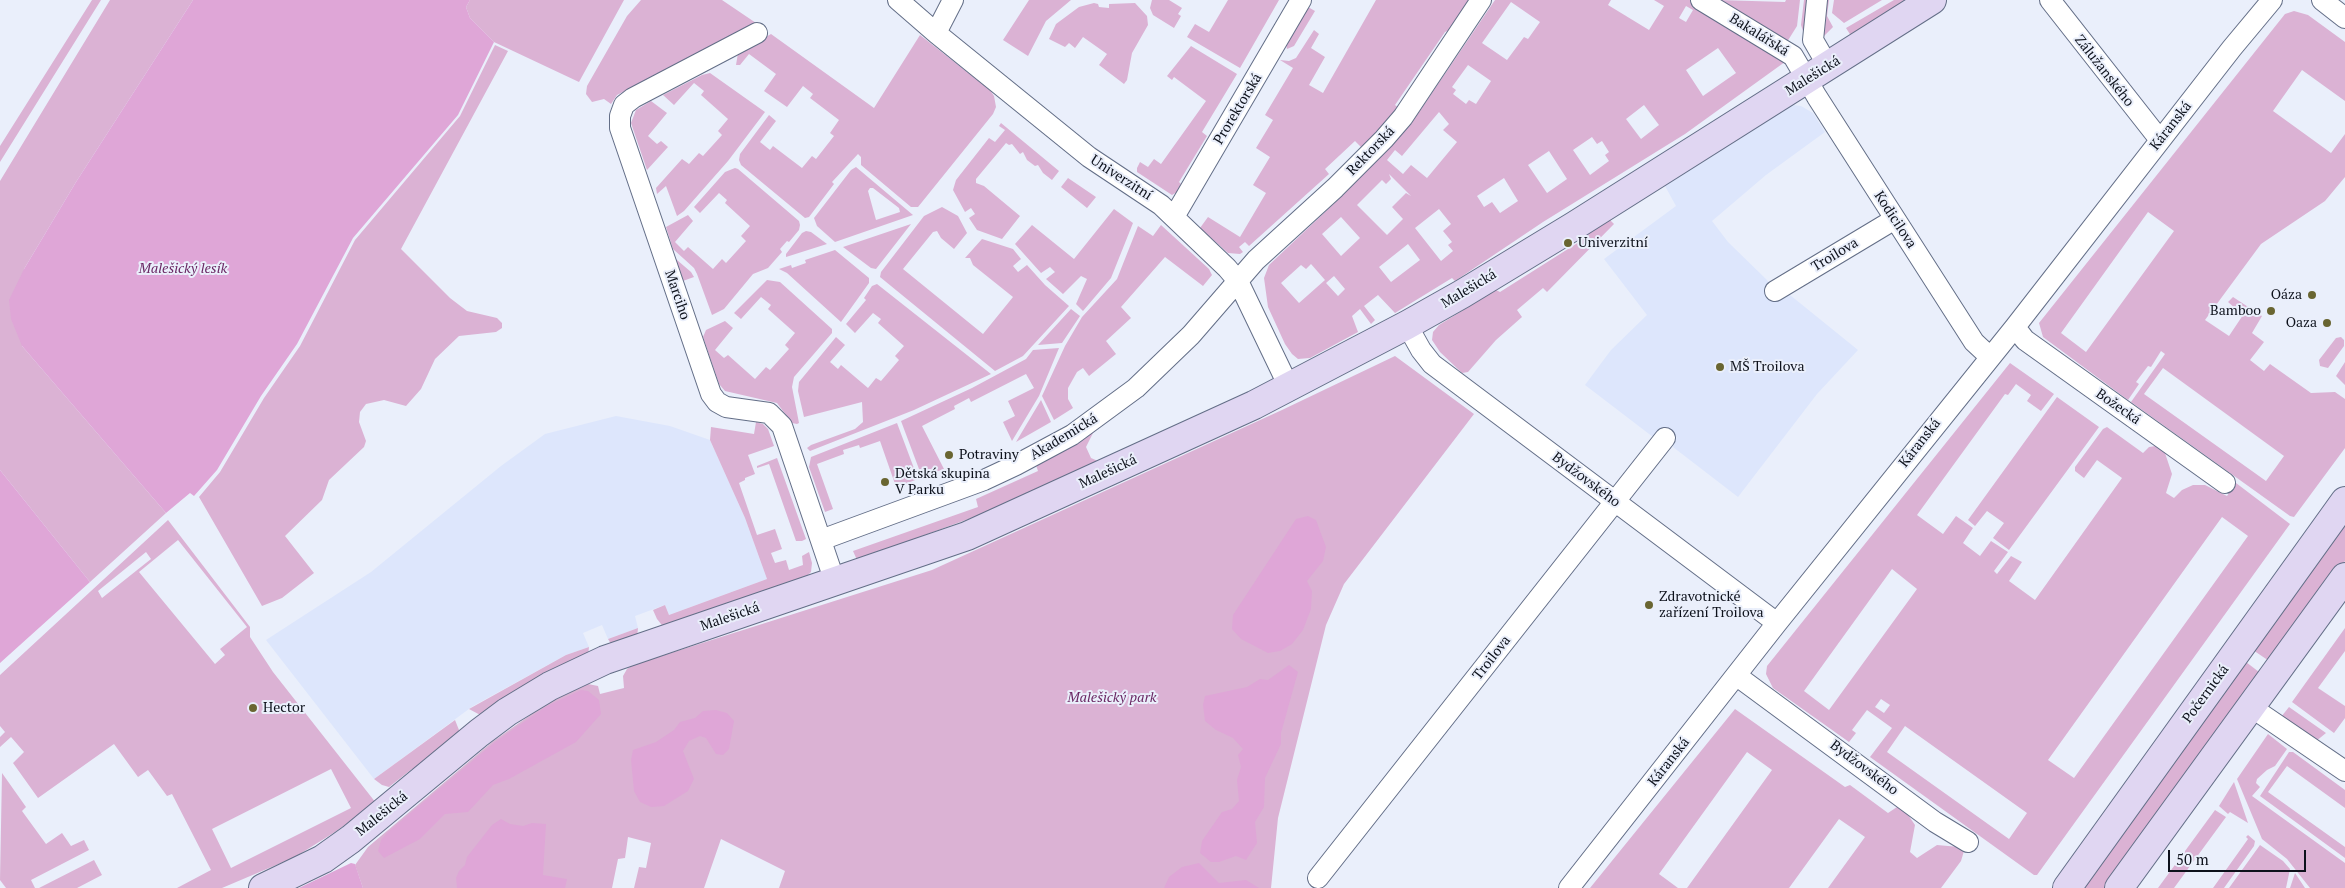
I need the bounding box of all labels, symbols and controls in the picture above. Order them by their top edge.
street label: Bakalářská [1726,10,1792,60]
street label: Zálužanského [2071,32,2137,110]
street label: Malešická [1782,53,1844,99]
street label: Prorektorská [1210,70,1266,148]
street label: Káranská [2147,98,2195,154]
street label: Rektorská [1344,123,1398,179]
street label: Univerzitní [1087,152,1155,204]
street label: Kodicilova [1870,188,1920,252]
place label: Univerzitní [1578,235,1648,251]
street label: Troilova [1809,235,1861,275]
marker: Univerzitní [1562,237,1574,249]
park label: Malešický lesík [139,261,227,277]
street label: Malešická [1438,266,1500,312]
street label: Marciho [661,268,693,322]
place label: Oáza [2271,287,2302,303]
marker: Oáza [2306,289,2318,301]
place label: Bamboo [2210,303,2261,319]
marker: Bamboo [2265,305,2277,317]
place label: Oaza [2286,315,2317,331]
marker: Oaza [2321,317,2333,329]
place label: MŠ Troilova [1730,359,1804,375]
marker: MŠ Troilova [1714,361,1726,373]
street label: Božecká [2092,386,2144,428]
street label: Akademická [1027,410,1101,464]
street label: Káranská [1896,415,1944,471]
place label: Potraviny [959,447,1019,463]
marker: Potraviny [943,449,955,461]
street label: Bydžovského [1549,449,1623,511]
street label: Malešická [1077,451,1139,493]
place label: Dětská skupina V Parku [895,466,990,498]
marker: Dětská skupina V Parku [879,476,891,488]
place label: Zdravotnické zařízení Troilova [1659,589,1764,622]
street label: Malešická [698,599,762,635]
marker: Zdravotnické zařízení Troilova [1643,599,1655,611]
street label: Troilova [1470,633,1514,683]
street label: Počernická [2179,662,2233,726]
park label: Malešický park [1067,690,1157,706]
place label: Hector [263,700,305,716]
marker: Hector [247,702,259,714]
street label: Káranská [1645,734,1693,790]
street label: Bydžovského [1827,737,1901,799]
street label: Malešická [353,788,411,840]
scale bar [2170,840,2308,872]
text: 50 m [2176,849,2209,869]

